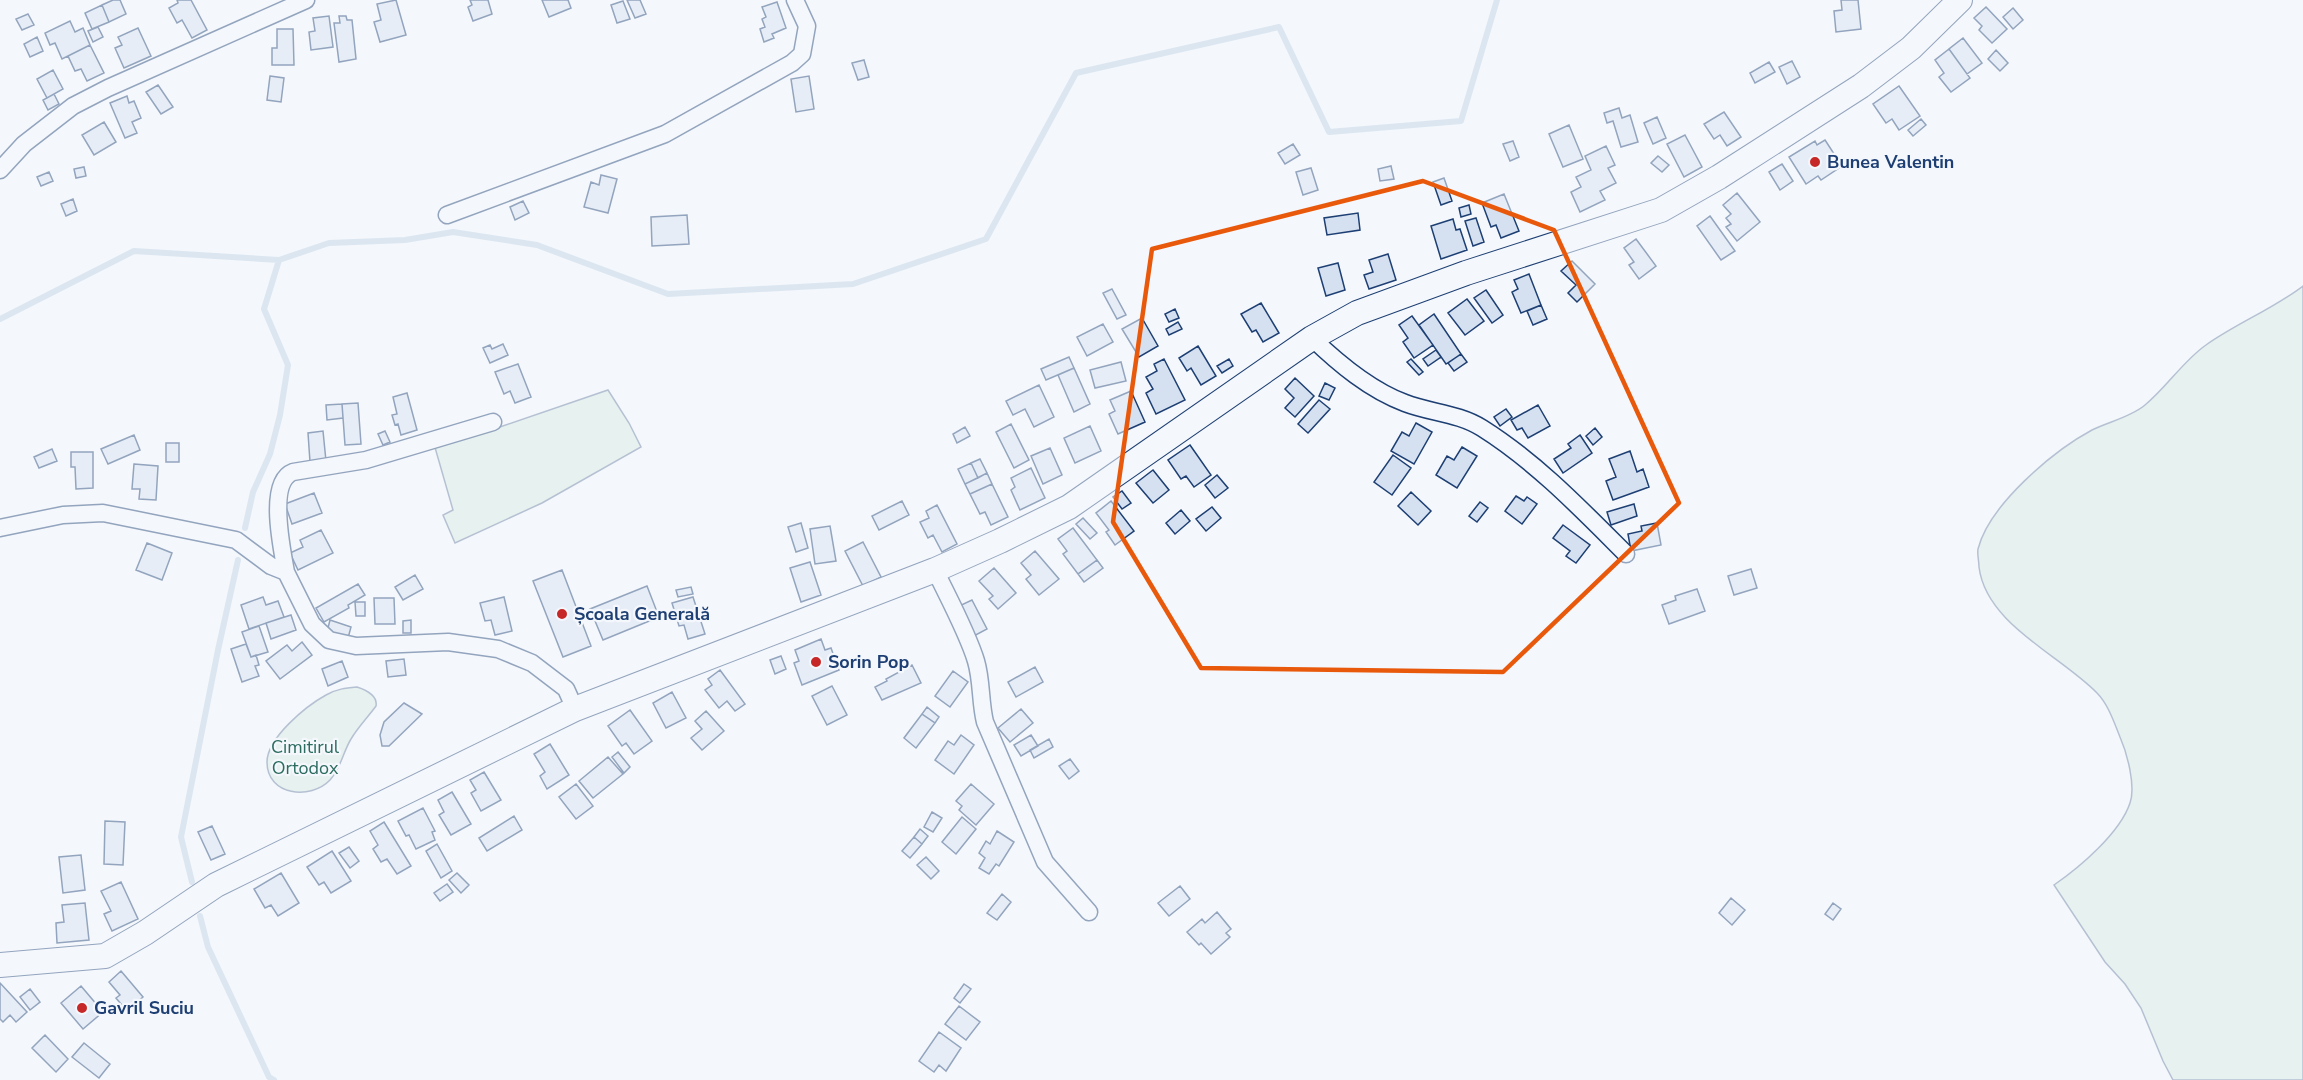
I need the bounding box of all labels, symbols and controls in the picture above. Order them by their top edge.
place label: Bunea Valentin [1827,150,1954,174]
marker: Bunea Valentin [1808,155,1822,169]
place label: Școala Generală [574,602,710,626]
marker: Școala Generală [555,607,569,621]
place label: Sorin Pop [828,650,909,674]
marker: Sorin Pop [809,655,823,669]
park label: Cimitirul Ortodox [271,735,340,780]
place label: Gavril Suciu [94,996,194,1020]
marker: Gavril Suciu [75,1001,89,1015]

